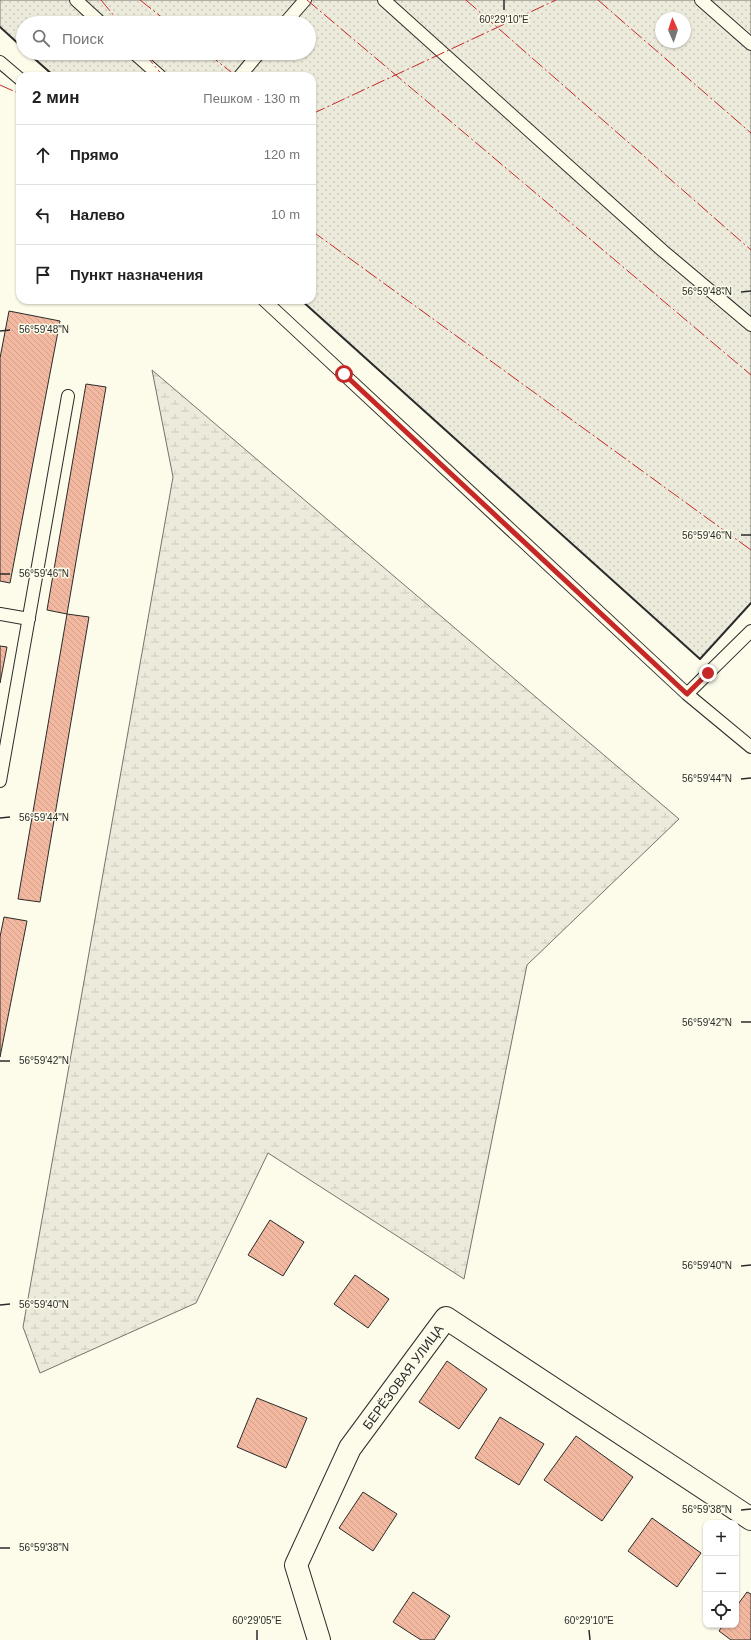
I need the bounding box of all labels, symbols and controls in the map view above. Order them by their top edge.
north arrow [655,12,691,48]
text: 60°29'10"E [479,14,529,25]
search box [16,16,316,60]
icon: search [30,27,52,49]
text: Поиск [62,30,104,47]
text: 2 мин [32,88,79,107]
text: Пешком · 130 m [203,91,300,106]
icon: ahead [32,144,54,166]
text: Прямо [70,146,119,163]
text: 120 m [264,147,300,162]
icon: left [32,204,54,226]
text: Налево [70,206,125,223]
text: 10 m [271,207,300,222]
icon: arrive [32,264,54,286]
text: Пункт назначения [70,266,203,283]
text: 56°59'48"N [682,286,732,297]
text: 56°59'48"N [19,324,69,335]
route start [335,365,353,383]
text: 56°59'46"N [682,530,732,541]
text: 56°59'46"N [19,568,69,579]
route end [699,664,717,682]
text: 56°59'44"N [682,773,732,784]
text: 56°59'44"N [19,812,69,823]
text: 56°59'42"N [682,1017,732,1028]
text: 56°59'42"N [19,1055,69,1066]
text: 56°59'40"N [682,1260,732,1271]
text: 56°59'40"N [19,1299,69,1310]
street label: БЕРЁЗОВАЯ УЛИЦА [360,1321,447,1432]
text: 56°59'38"N [682,1504,732,1515]
map controls [703,1520,739,1628]
button: + [703,1520,739,1556]
text: 56°59'38"N [19,1542,69,1553]
button: − [703,1556,739,1592]
button: locate [703,1592,739,1628]
text: 60°29'05"E [232,1615,282,1626]
text: 60°29'10"E [564,1615,614,1626]

